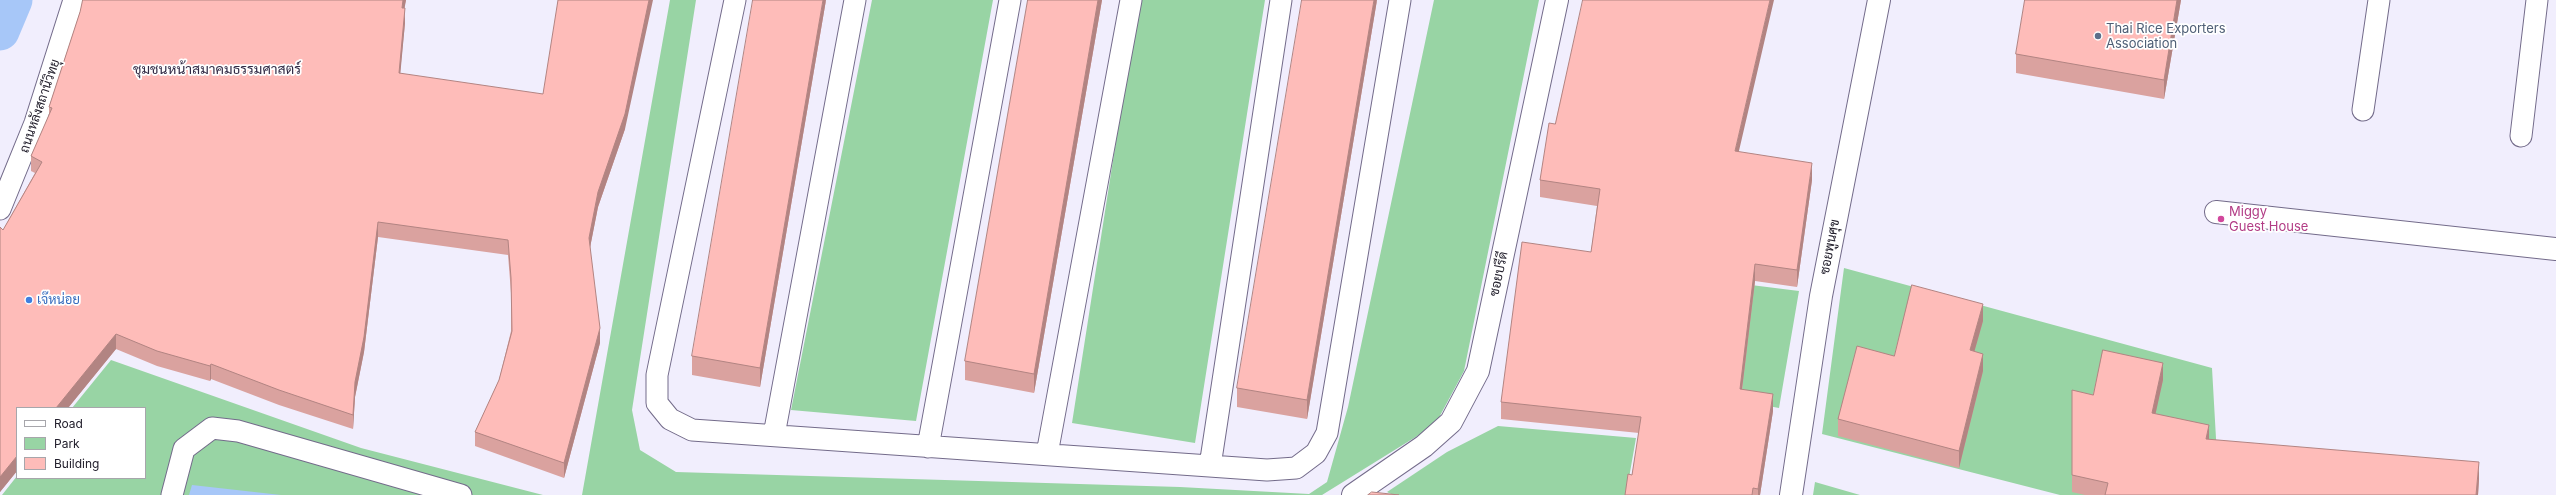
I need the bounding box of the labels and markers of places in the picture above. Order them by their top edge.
place label: Thai Rice Exporters Association [2106,21,2226,52]
marker: Thai Rice Exporters Association [2093,31,2103,41]
place label: Miggy Guest House [2229,204,2308,235]
marker: Miggy Guest House [2216,214,2226,224]
place label: เจ๊หน่อย [37,292,80,308]
marker: เจ๊หน่อย [24,295,34,305]

